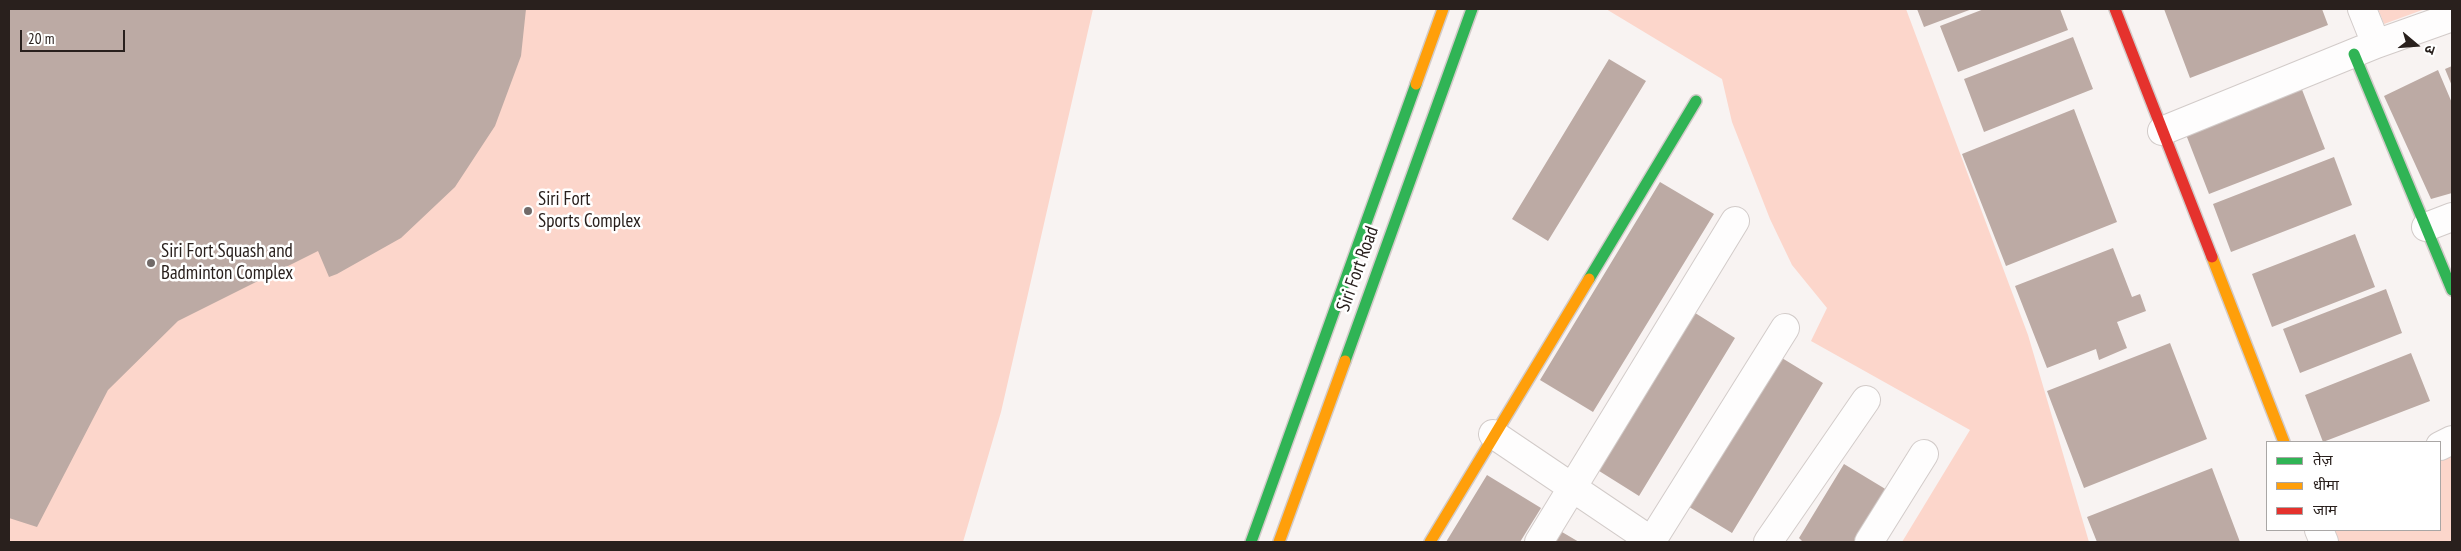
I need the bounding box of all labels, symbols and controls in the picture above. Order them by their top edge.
scale bar [22,20,128,52]
north arrow [2391,20,2441,70]
text: 20 m [28,29,54,48]
text: उ [2420,43,2440,56]
place label: Siri Fort Sports Complex [538,189,641,233]
marker: Siri Fort Sports Complex [522,205,534,217]
street label: Siri Fort Road [1332,223,1384,315]
place label: Siri Fort Squash and Badminton Complex [161,241,293,285]
marker: Siri Fort Squash and Badminton Complex [145,257,157,269]
legend [2266,441,2441,531]
text: तेज़ [2313,450,2333,469]
text: धीमा [2313,475,2339,494]
text: जाम [2313,500,2337,519]

